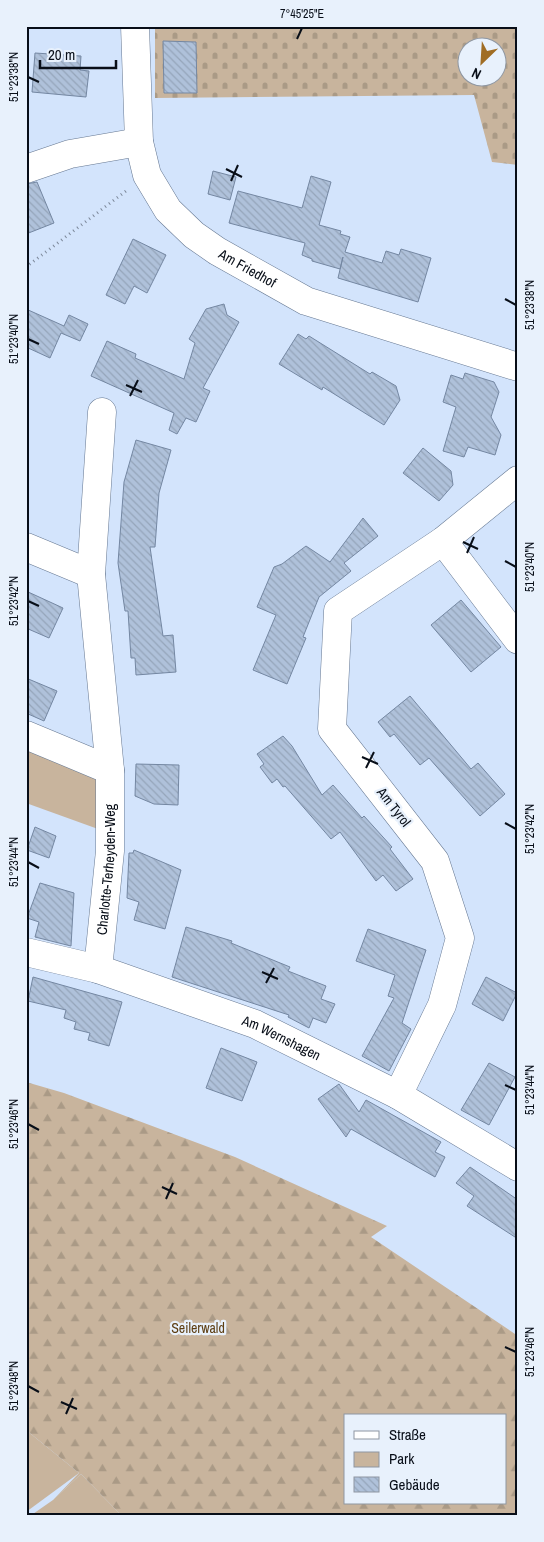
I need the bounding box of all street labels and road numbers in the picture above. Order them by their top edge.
street label: Am Friedhof [215,244,280,292]
street label: Am Tyrol [372,783,415,830]
street label: Charlotte-Terheyden-Weg [93,803,119,936]
street label: Am Wernshagen [239,1011,324,1064]

